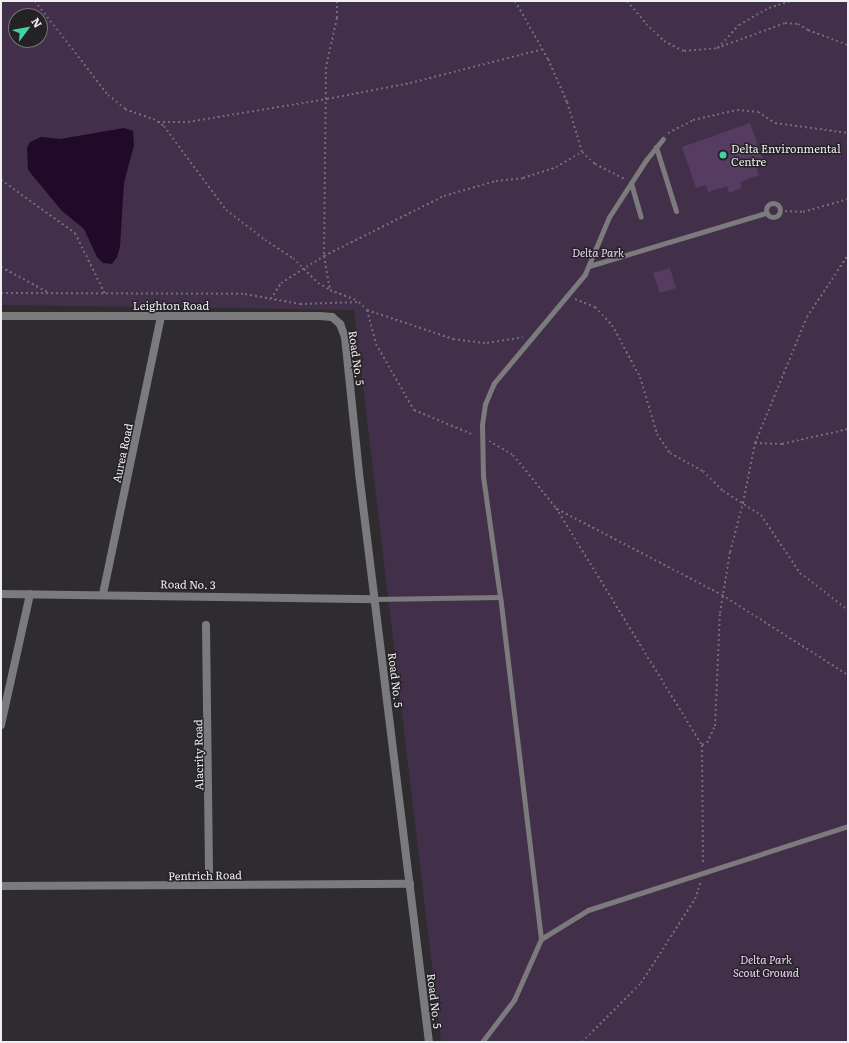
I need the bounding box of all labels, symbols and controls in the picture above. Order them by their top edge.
north arrow [8,8,48,48]
text: N [28,14,47,30]
place label: Delta Environmental Centre [731,142,841,168]
marker: Delta Environmental Centre [718,150,728,160]
park label: Delta Park [572,245,624,259]
street label: Leighton Road [133,298,209,312]
street label: Road No. 5 [347,330,367,386]
street label: Aurea Road [109,422,135,484]
street label: Road No. 3 [160,577,216,591]
street label: Road No. 5 [386,652,406,708]
street label: Alacrity Road [191,719,205,791]
street label: Pentrich Road [168,868,242,882]
park label: Delta Park Scout Ground [733,953,799,979]
street label: Road No. 5 [425,973,445,1029]

